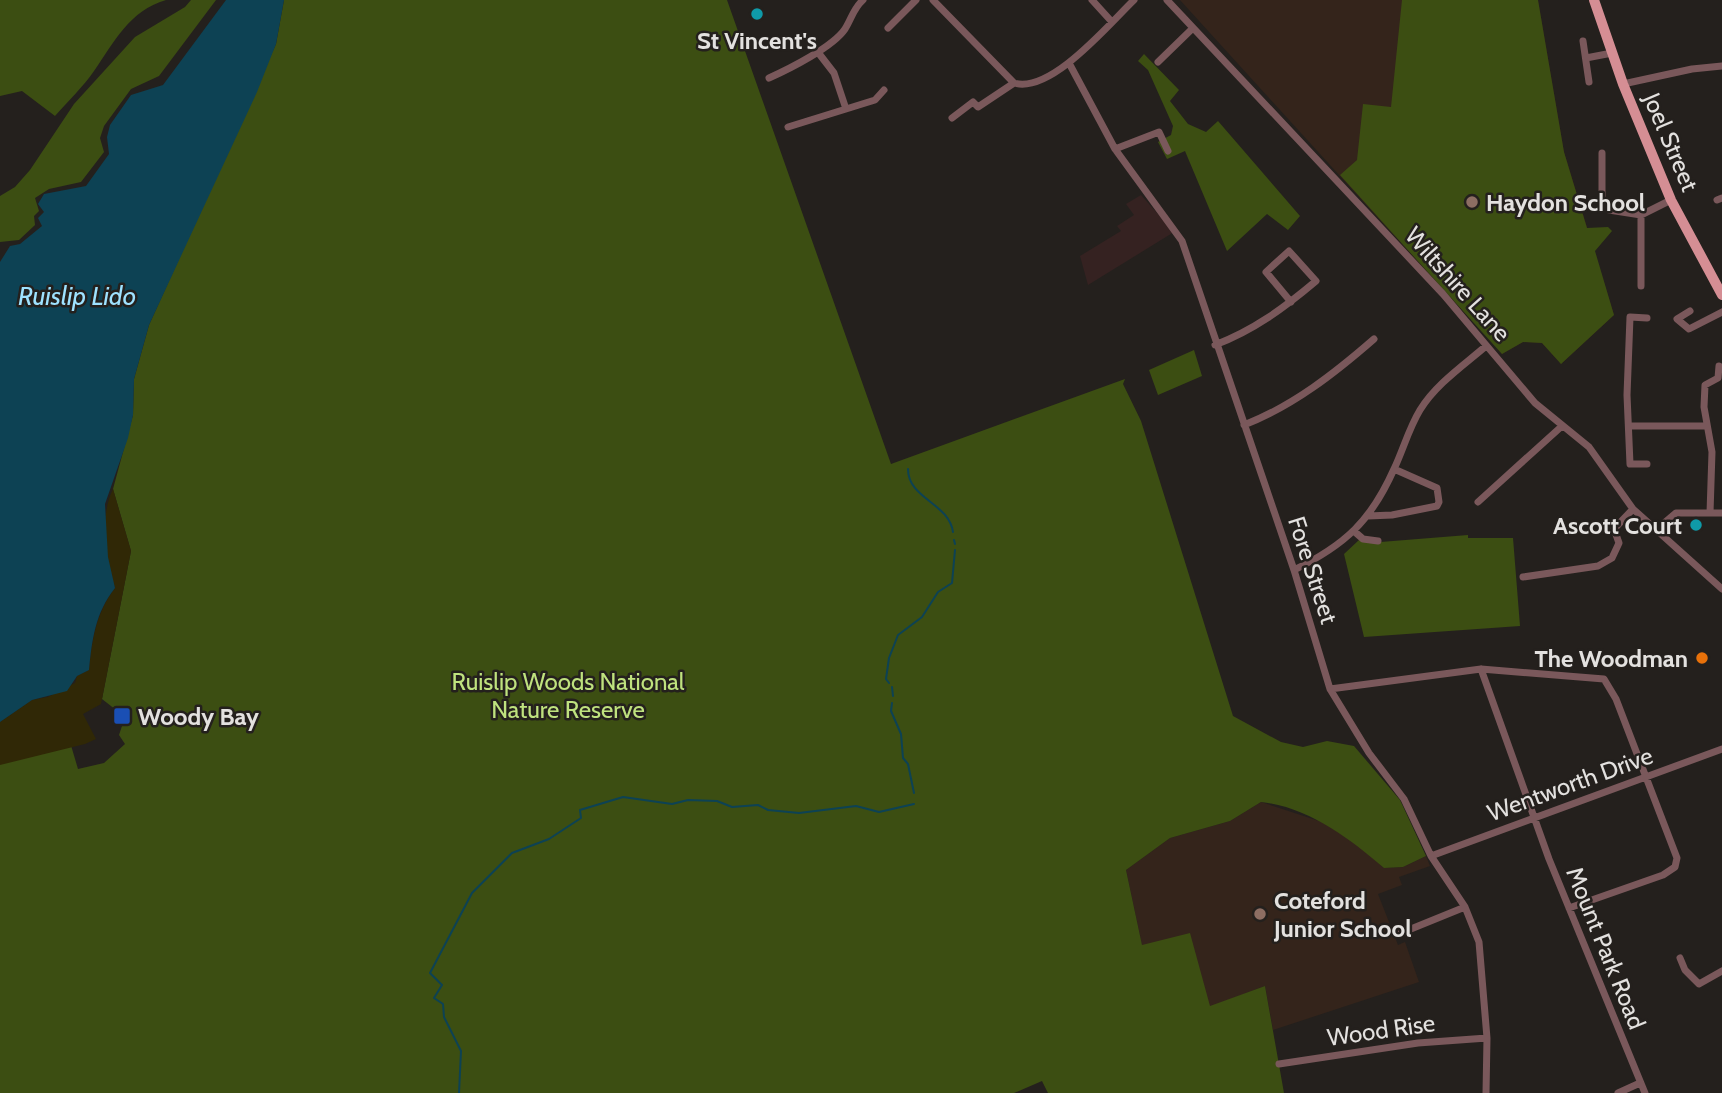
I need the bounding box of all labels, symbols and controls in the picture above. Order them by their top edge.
marker: St Vincent's [749,6,765,22]
place label: St Vincent's [697,26,817,55]
street label: Joel Street [1637,88,1705,196]
place label: Haydon School [1486,188,1645,217]
marker: Haydon School [1464,194,1480,210]
street label: Wiltshire Lane [1399,221,1517,347]
water label: Ruislip Lido [18,280,136,312]
place label: Ascott Court [1553,511,1682,540]
street label: Fore Street [1282,513,1344,627]
marker: Ascott Court [1688,517,1704,533]
place label: The Woodman [1535,644,1688,673]
marker: The Woodman [1694,650,1710,666]
park label: Ruislip Woods National Nature Reserve [451,667,685,724]
place label: Woody Bay [138,702,259,731]
marker: Woody Bay [112,706,132,726]
street label: Wentworth Drive [1483,741,1657,827]
street label: Mount Park Road [1560,863,1652,1033]
place label: Coteford Junior School [1273,886,1411,943]
marker: Coteford Junior School [1252,906,1268,922]
street label: Wood Rise [1325,1008,1437,1052]

